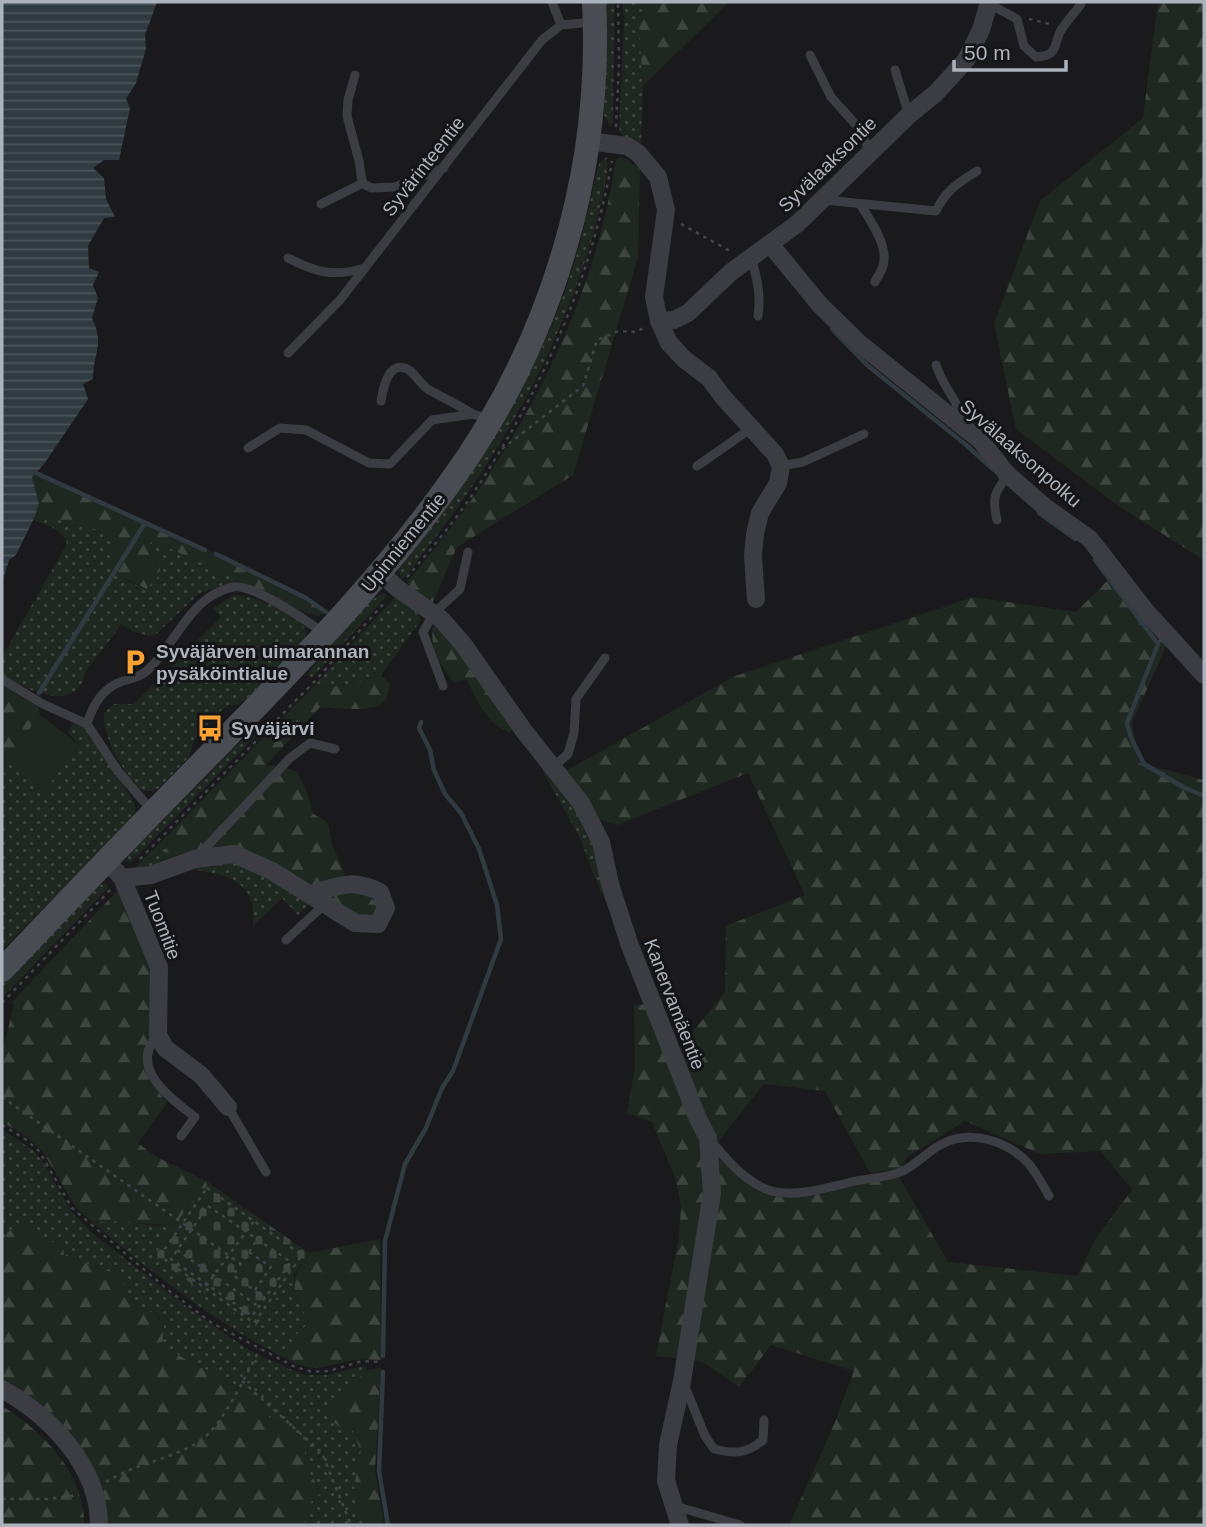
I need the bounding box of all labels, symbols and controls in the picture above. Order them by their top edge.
scale bar [954,28,1066,72]
text: 50 m [964,41,1011,64]
street label: Syvärinteentie [378,112,469,220]
street label: Syvälaaksontie [774,112,881,216]
street label: Syvälaaksonpolku [956,395,1085,512]
street label: Upinniementie [357,489,450,596]
place label: Syväjärven uimarannan pysäköintialue [156,641,369,684]
parking icon: Syväjärven uimarannan pysäköintialue [120,647,150,677]
bus stop icon: Syväjärvi [195,713,225,743]
place label: Syväjärvi [231,718,314,739]
street label: Tuomitie [140,888,185,963]
street label: Kanervamäentie [640,936,709,1073]

